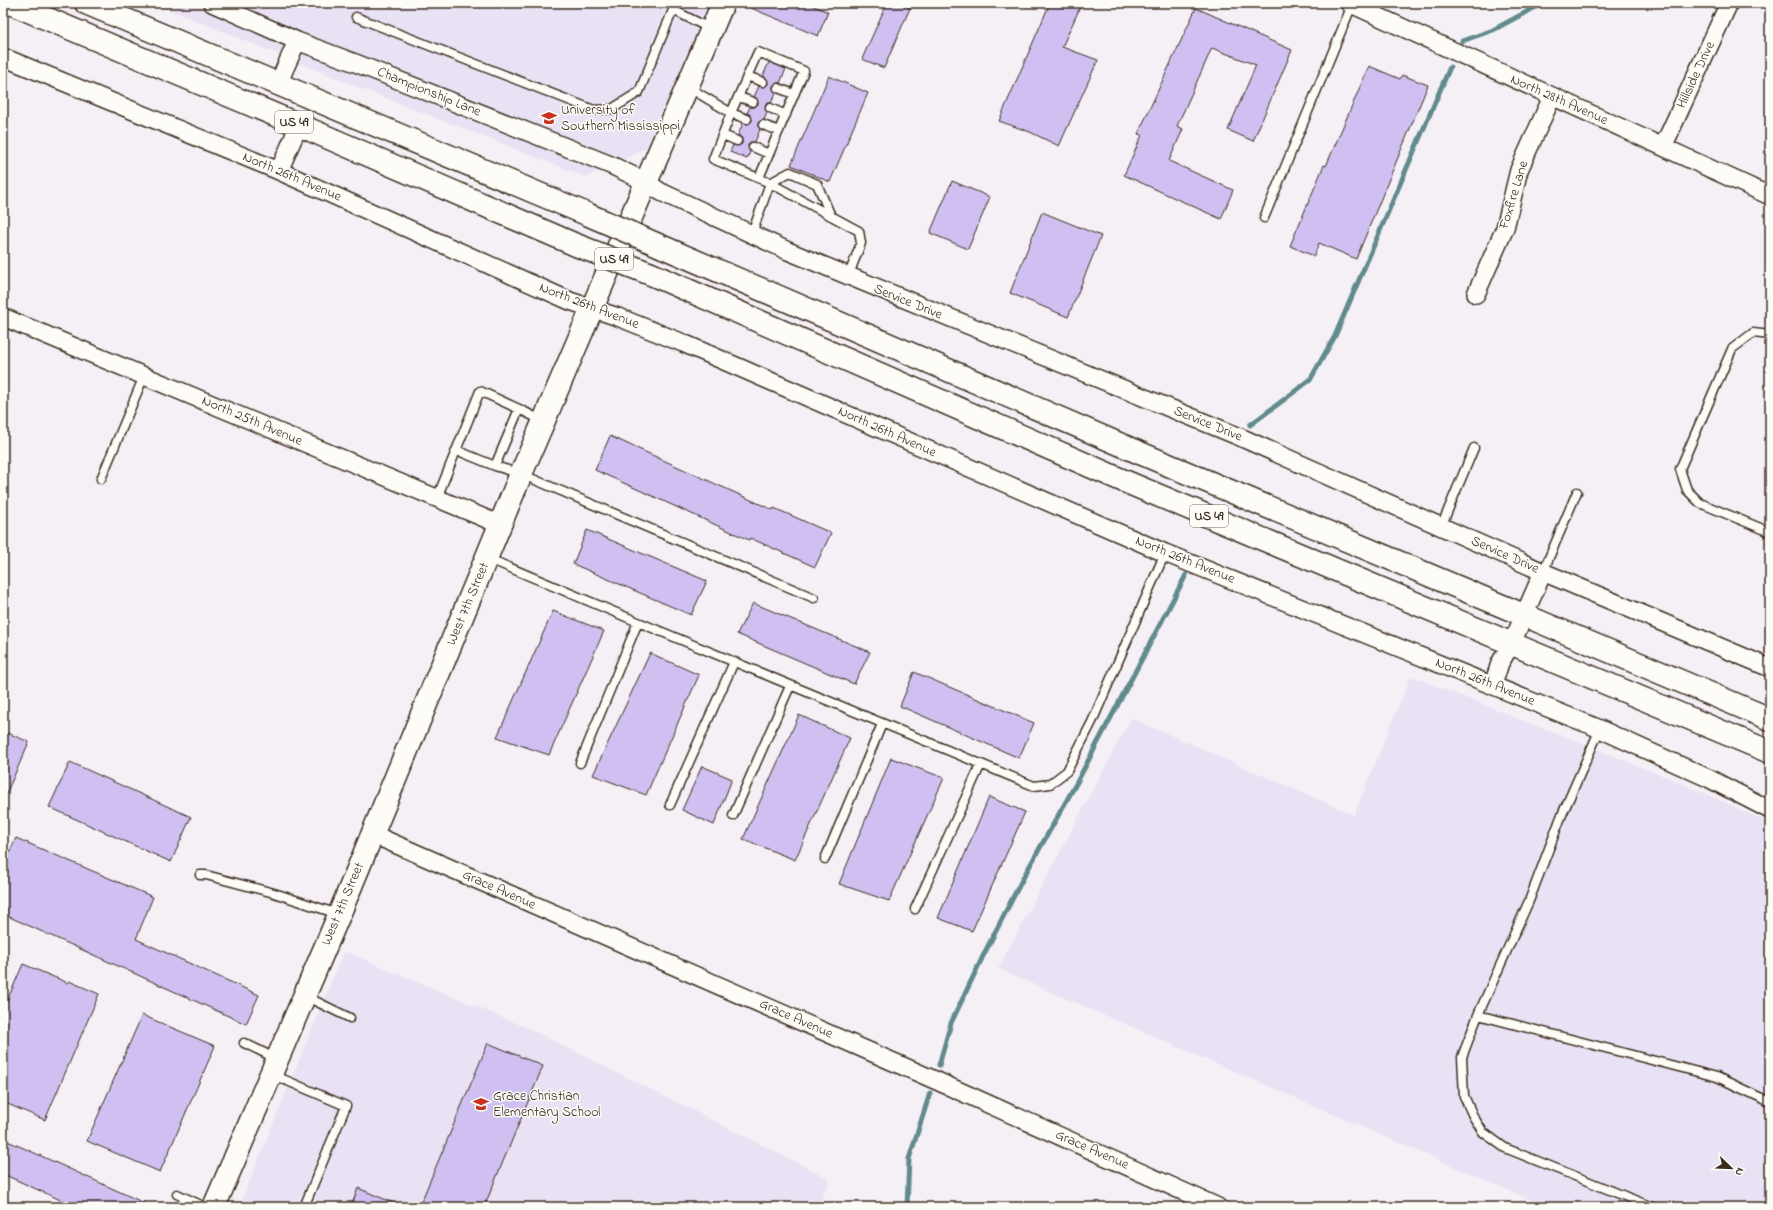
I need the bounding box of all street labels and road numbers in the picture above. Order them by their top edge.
street label: Hillside Drive [1671,37,1721,112]
street label: Championship Lane [374,62,485,123]
street label: North 28th Avenue [1507,69,1612,131]
road number: US 49 [275,111,313,133]
street label: North 26th Avenue [239,147,345,208]
street label: Foxfire Lane [1493,158,1535,233]
road number: US 49 [595,248,633,270]
street label: North 26th Avenue [536,277,643,335]
street label: Service Drive [870,279,946,326]
street label: North 25th Avenue [198,390,306,452]
street label: North 26th Avenue [834,401,940,463]
street label: Service Drive [1170,401,1246,448]
road number: US 49 [1190,505,1228,527]
street label: North 26th Avenue [1132,530,1239,590]
street label: Service Drive [1467,531,1543,580]
street label: West 7th Street [441,559,495,649]
street label: North 26th Avenue [1432,652,1539,712]
street label: West 7th Street [316,859,370,949]
street label: Grace Avenue [459,864,540,916]
street label: Grace Avenue [756,993,837,1045]
street label: Grace Avenue [1052,1124,1133,1176]

